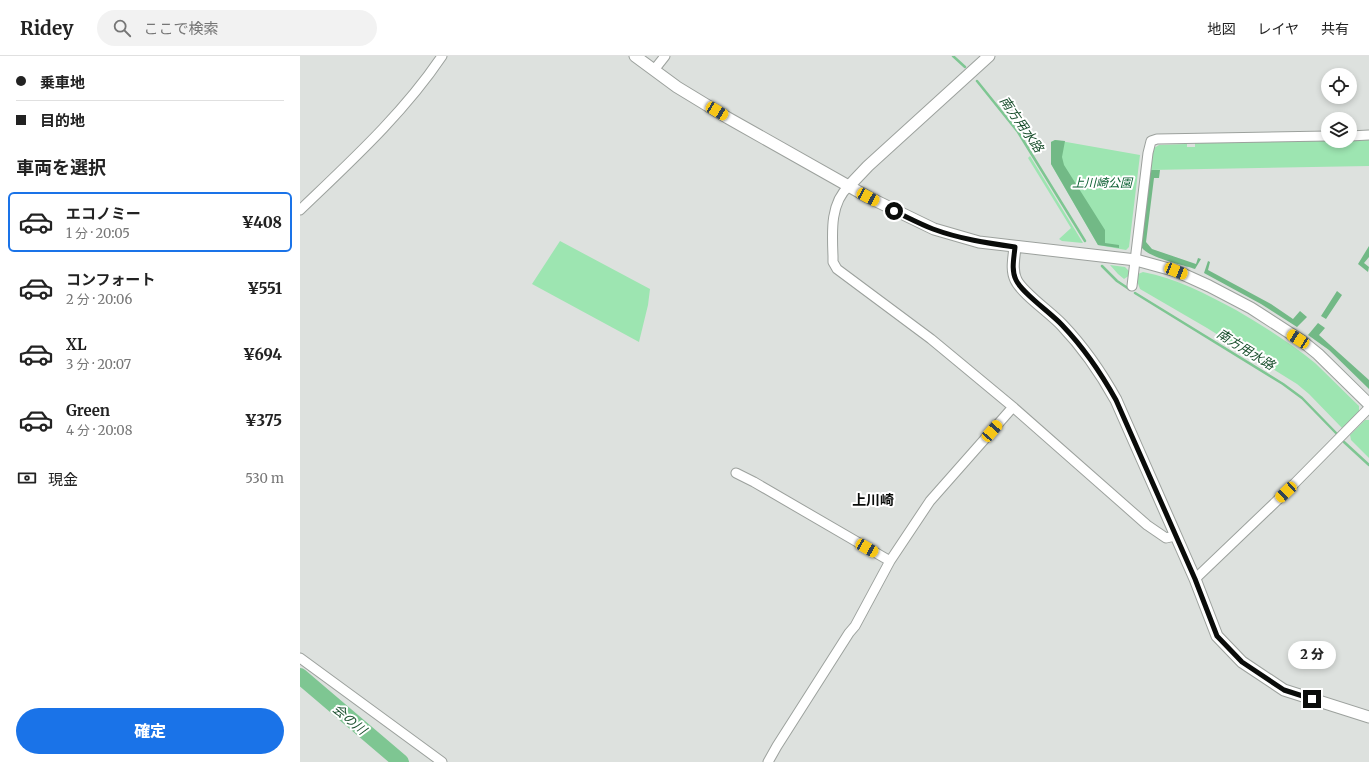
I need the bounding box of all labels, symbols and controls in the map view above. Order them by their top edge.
search box [97,10,377,46]
text: Ridey [20,16,73,40]
icon: search [111,17,133,39]
text: ここで検索 [143,19,218,38]
text: 地図 [1207,20,1235,38]
text: レイヤ [1257,20,1299,38]
text: 共有 [1321,20,1349,38]
map controls [1321,68,1357,148]
button: locate [1321,68,1357,104]
text: 乗車地 [40,73,85,92]
water label: 南方用水路 [996,93,1048,157]
car [704,100,730,122]
text: 目的地 [40,111,85,130]
button: layers [1321,112,1357,148]
text: 車両を選択 [16,156,106,179]
park label: 上川崎公園 [1072,175,1134,190]
car [855,186,881,208]
route start [885,202,903,220]
icon: car [18,204,54,240]
text: エコノミー [66,204,141,223]
text: ¥408 [242,213,282,232]
text: 1 分 · 20:05 [66,225,130,242]
car [1163,261,1189,281]
icon: car [18,270,54,306]
text: コンフォート [66,270,156,289]
text: ¥551 [247,279,282,298]
text: 2 分 · 20:06 [66,291,132,308]
water label: 南方用水路 [1214,325,1279,374]
car [1285,327,1311,351]
text: XL [66,335,87,354]
icon: car [18,336,54,372]
text: ¥694 [243,345,282,364]
text: 3 分 · 20:07 [66,356,131,373]
text: Green [66,401,110,420]
icon: car [18,402,54,438]
text: ¥375 [245,411,282,430]
car [980,418,1004,444]
text: 4 分 · 20:08 [66,422,132,439]
icon: cash [16,467,38,489]
text: 現金 [48,470,78,489]
text: 530 m [245,470,284,487]
car [1273,479,1299,505]
district label: 上川崎 [852,491,894,509]
car [854,537,880,559]
callout: 2 分 [1288,641,1336,669]
text: 2 分 [1300,646,1324,663]
route end [1303,690,1321,708]
water label: 会の川 [329,700,372,740]
button: 確定 [16,708,284,754]

